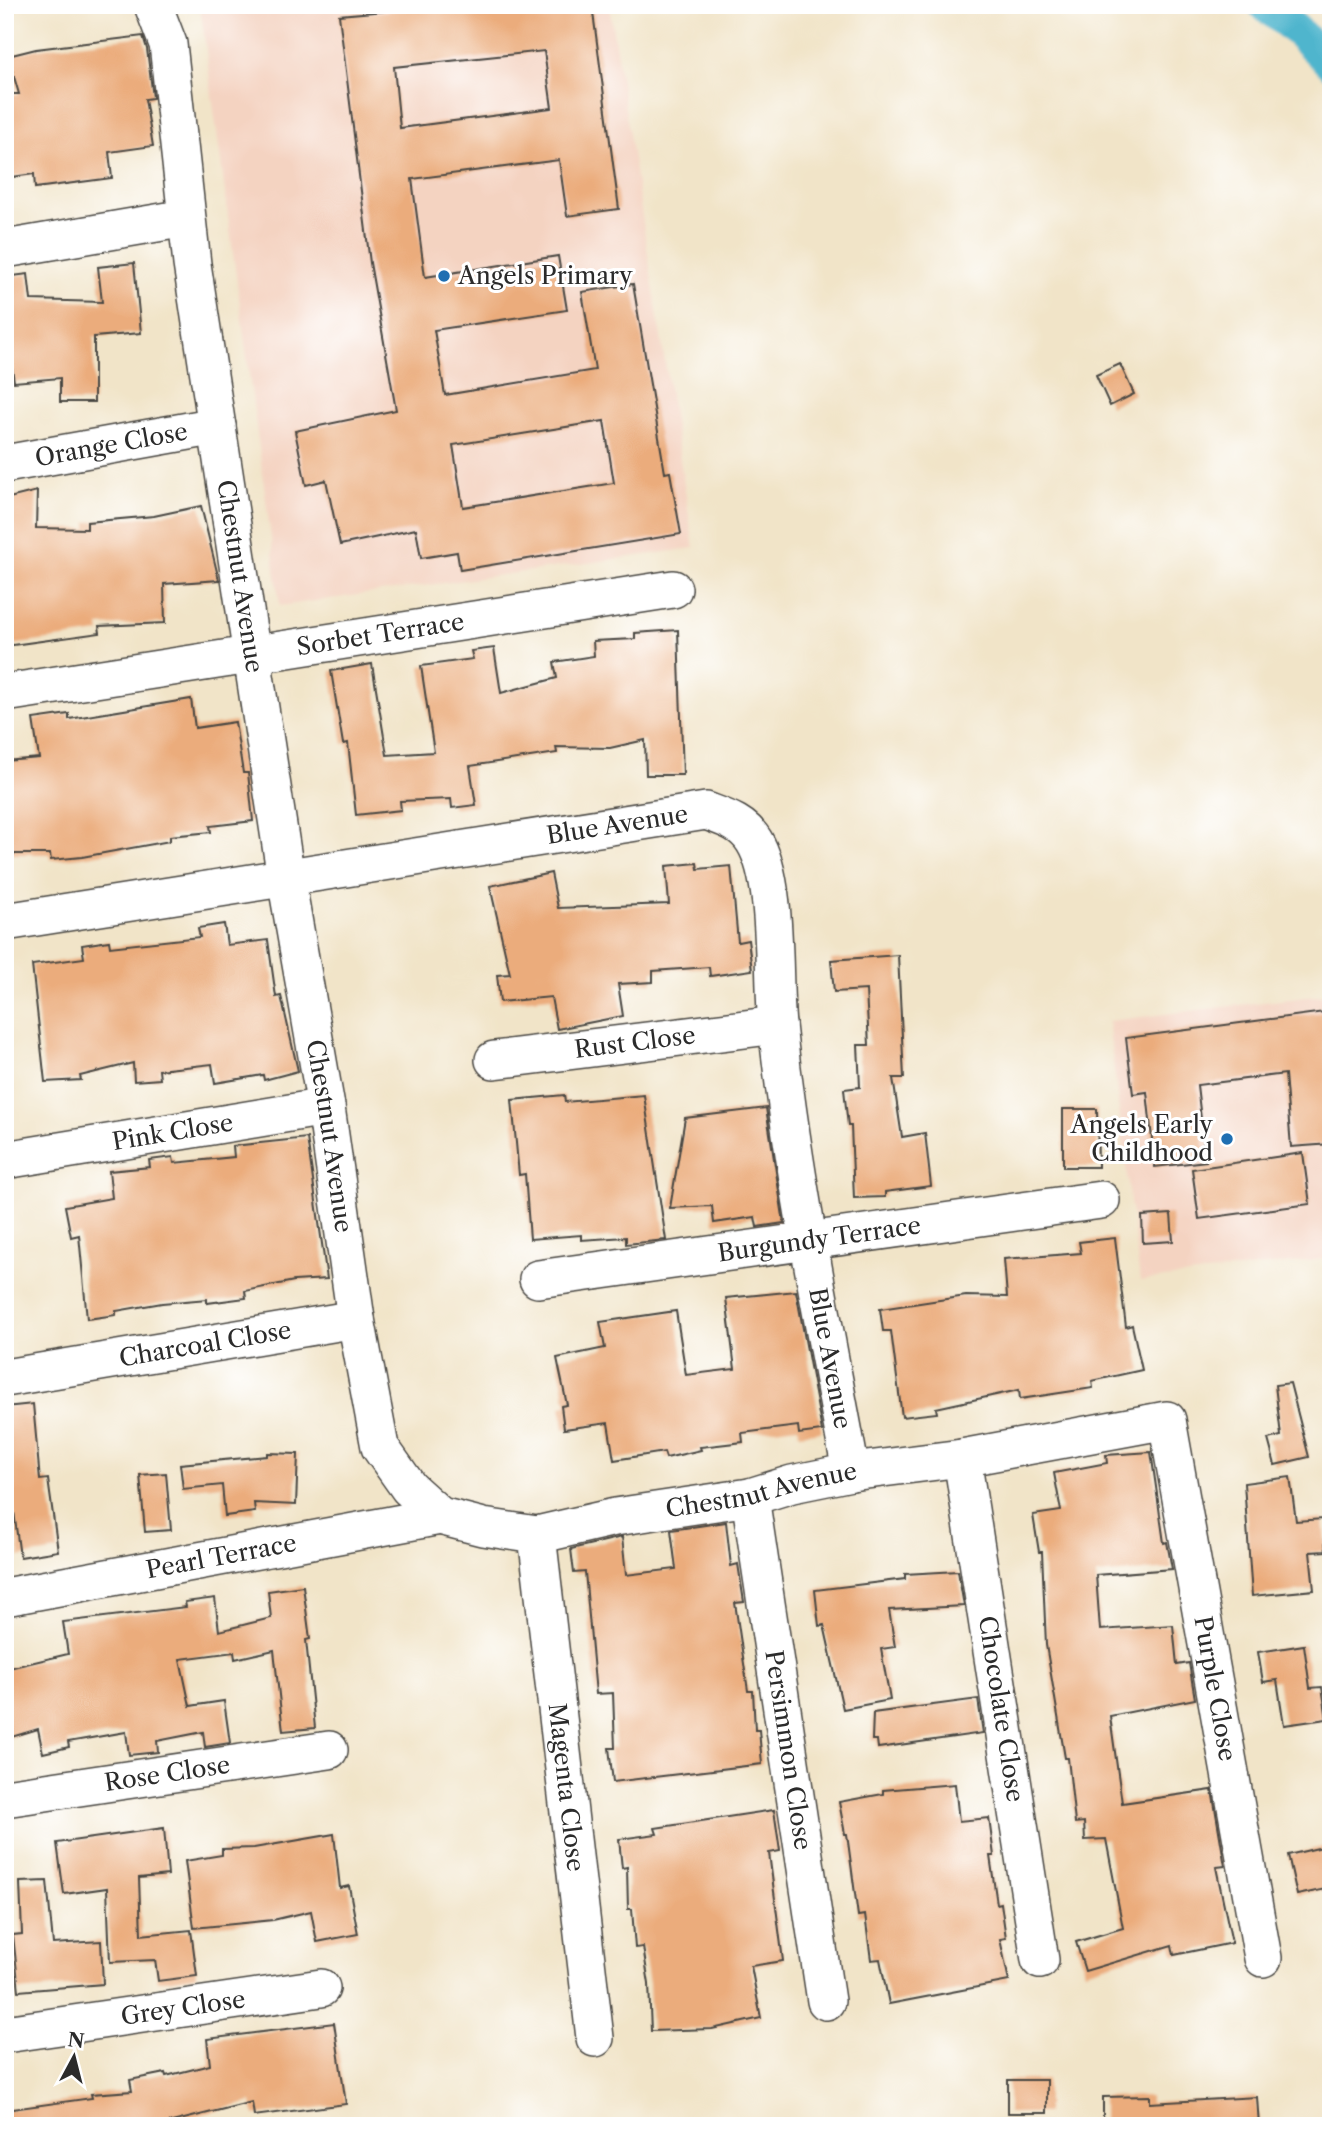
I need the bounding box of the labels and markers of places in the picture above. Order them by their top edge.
place label: Angels Primary [457,261,633,290]
marker: Angels Primary [436,268,452,284]
place label: Angels Early Childhood [1070,1110,1214,1167]
marker: Angels Early Childhood [1219,1131,1235,1147]

